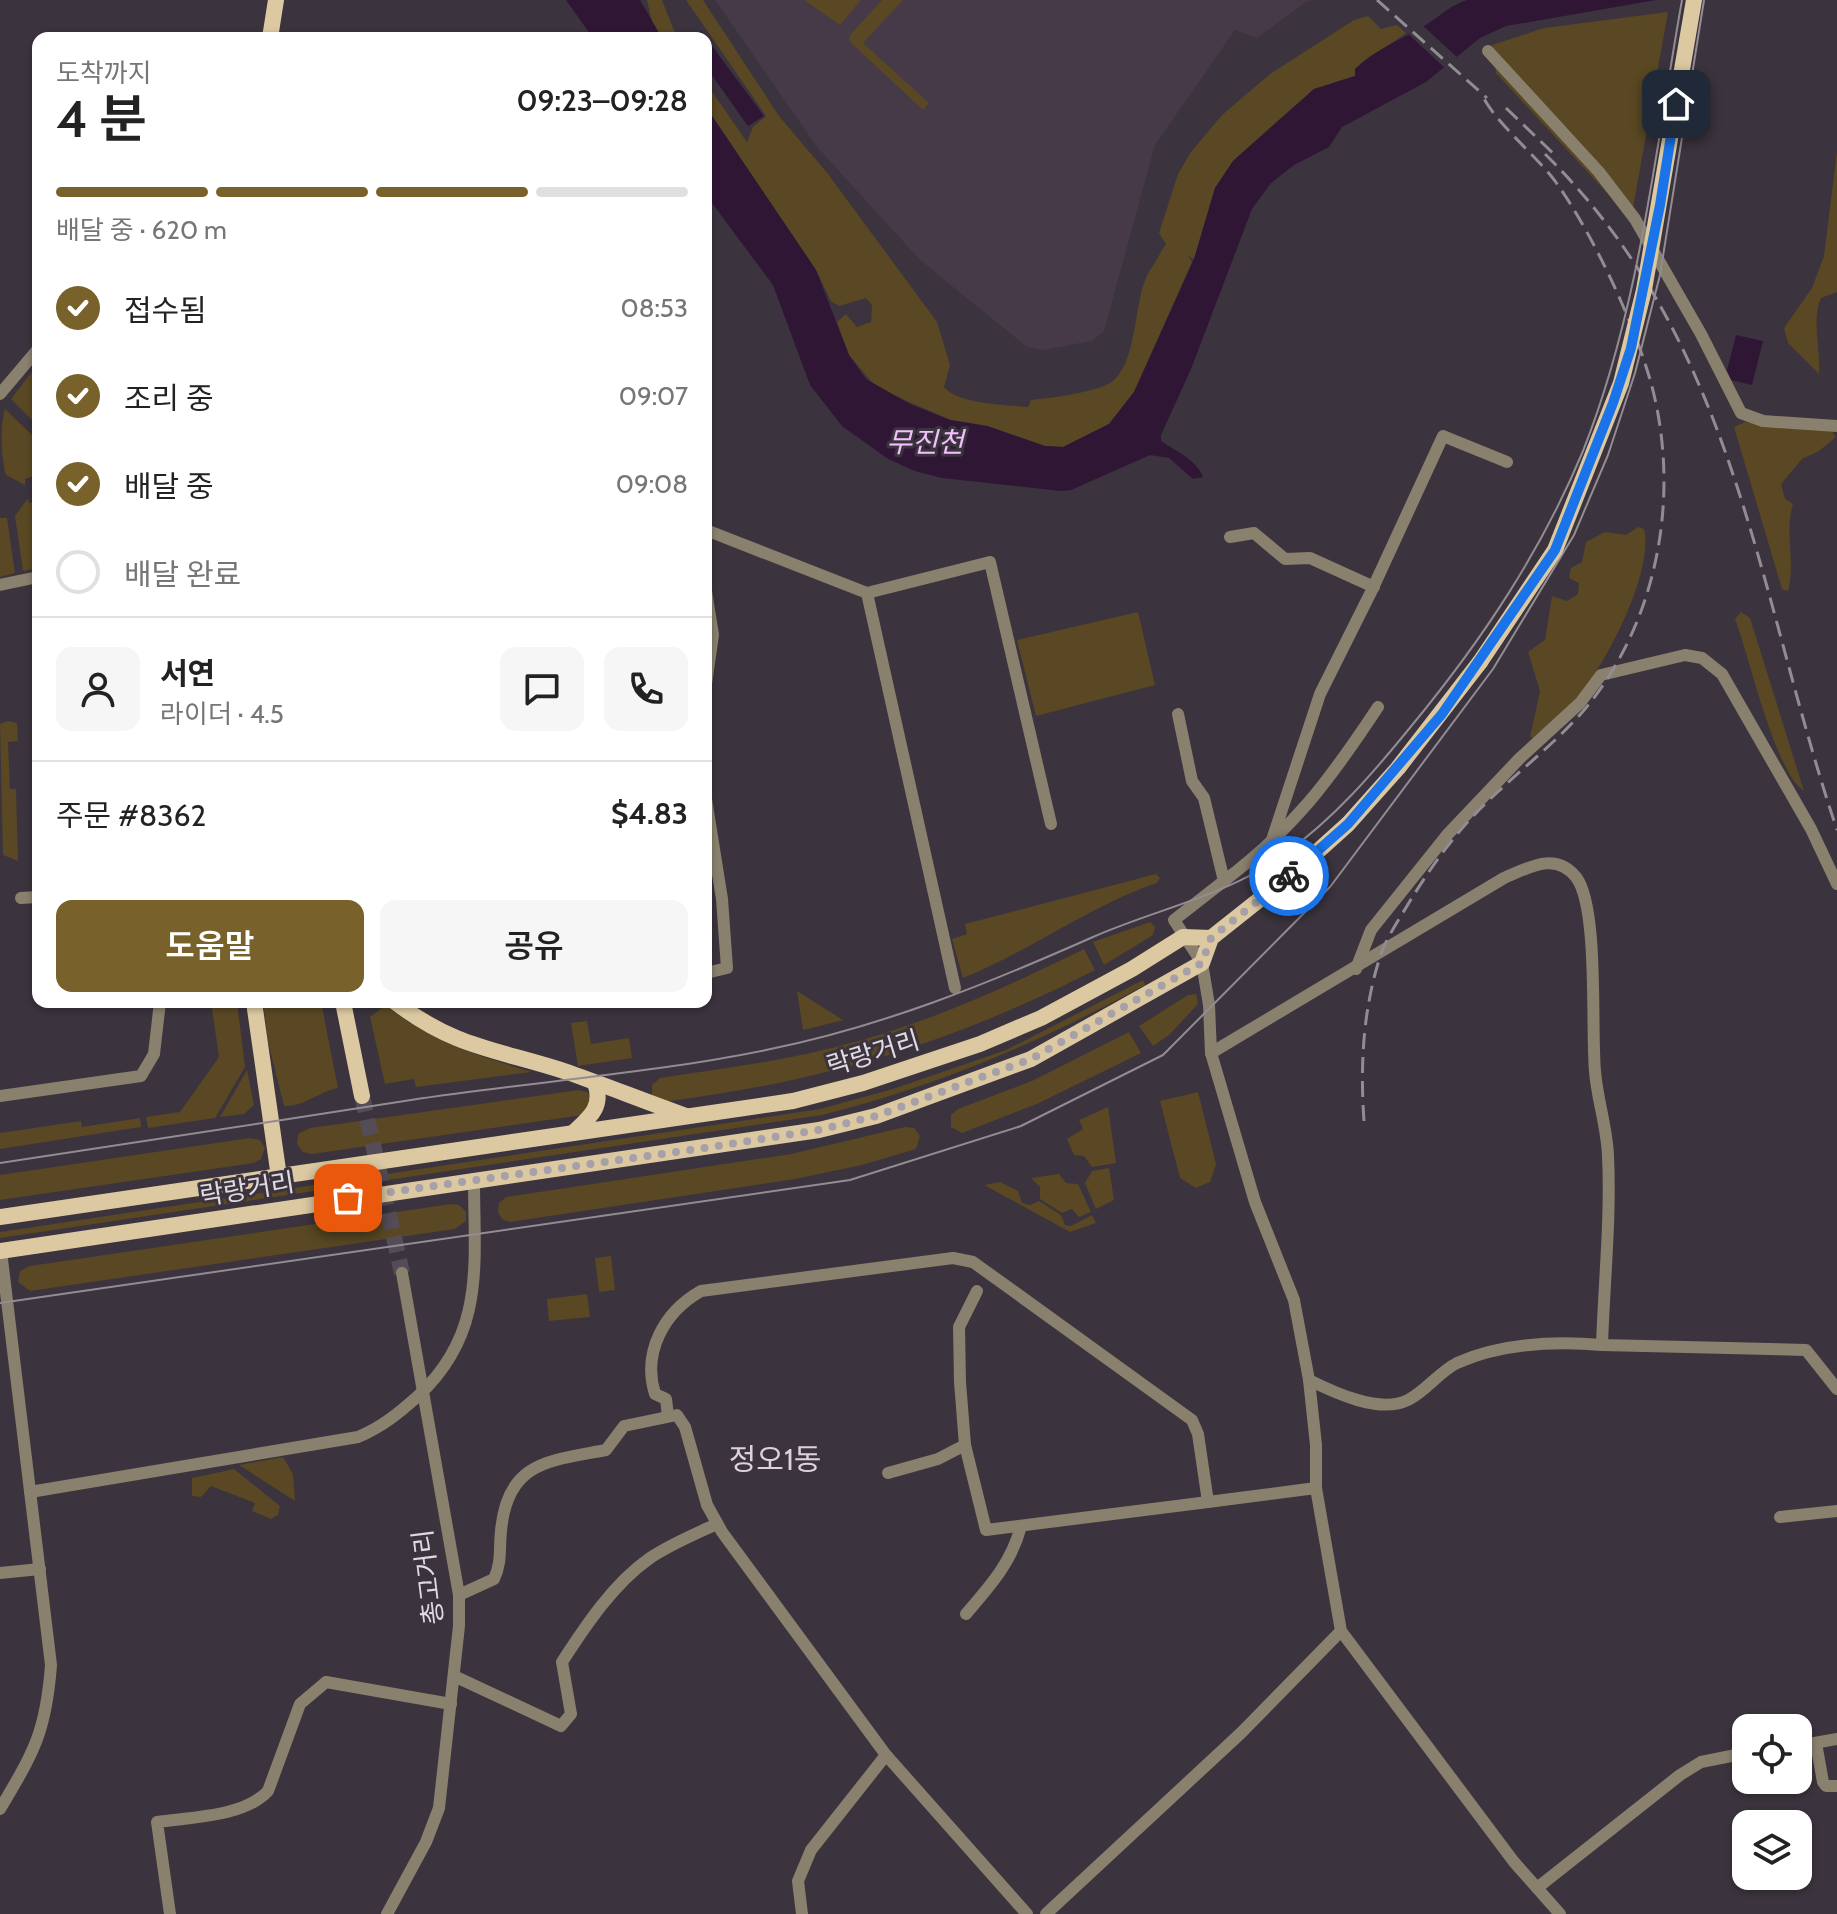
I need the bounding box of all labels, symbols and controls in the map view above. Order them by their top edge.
text: 도착까지 [56,57,152,89]
pin [1642,70,1710,138]
text: 09:23–09:28 [517,82,688,119]
icon: home [1654,82,1698,126]
text: 4 분 [56,87,147,150]
text: 배달 중 · 620 m [56,214,227,246]
icon: check [56,286,100,330]
text: 접수됨 [124,292,207,329]
text: 08:53 [621,292,688,324]
icon: check [56,374,100,418]
text: 조리 중 [124,380,214,417]
text: 09:07 [619,380,688,412]
water label: 무진천 [886,425,967,459]
icon: check [56,462,100,506]
text: 배달 중 [124,468,214,505]
text: 09:08 [616,468,688,500]
text: 배달 완료 [124,556,241,593]
button: person [56,647,140,731]
button: chat [500,647,584,731]
button: phone [604,647,688,731]
text: 서연 [160,655,215,692]
text: 라이더 · 4.5 [160,698,284,730]
text: $4.83 [611,795,688,832]
text: 주문 #8362 [56,797,206,834]
courier [1249,836,1329,916]
icon: bike [1267,854,1311,898]
button: 도움말 [56,900,364,992]
button: 공유 [380,900,688,992]
street label: 락랑거리 [823,1024,923,1082]
pin [314,1164,382,1232]
street label: 락랑거리 [197,1166,297,1212]
icon: bag [326,1176,370,1220]
district label: 정오1동 [729,1441,821,1478]
street label: 총고거리 [406,1528,450,1626]
map controls [1732,1714,1812,1890]
button: locate [1732,1714,1812,1794]
button: layers [1732,1810,1812,1890]

